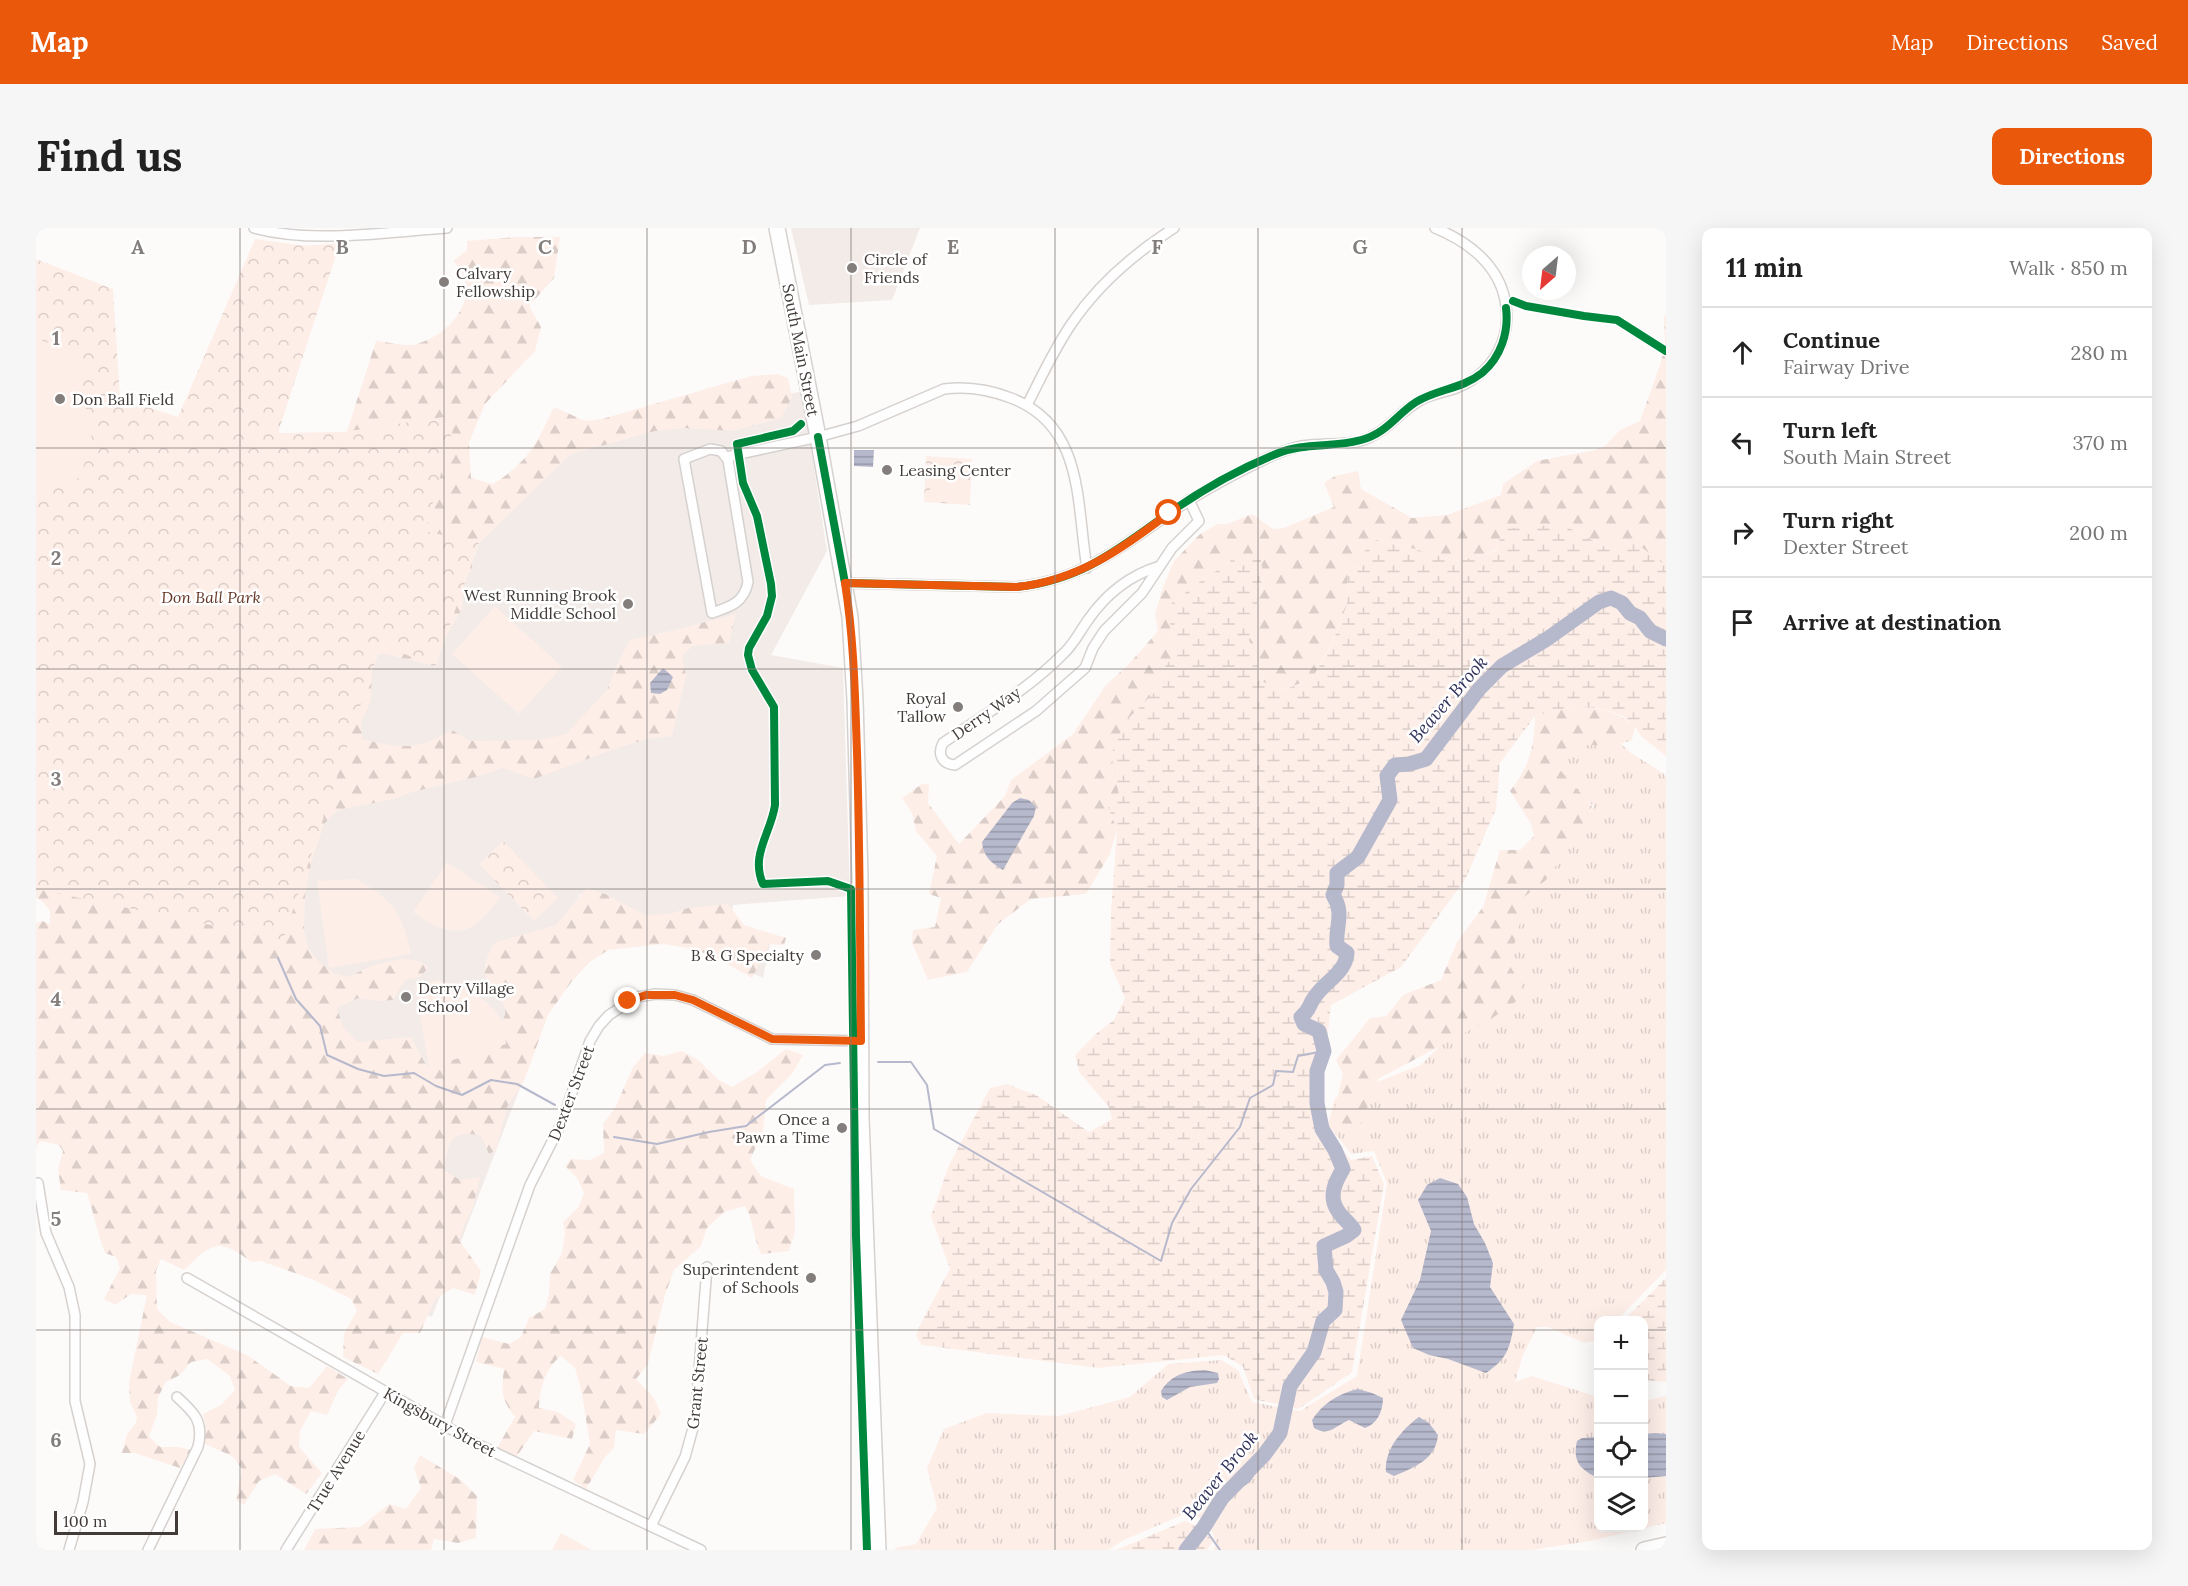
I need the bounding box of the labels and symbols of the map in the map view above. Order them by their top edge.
text: A [131,234,145,259]
text: B [335,234,349,259]
text: C [538,234,552,259]
text: D [741,234,757,259]
text: E [947,234,959,259]
text: F [1151,234,1163,259]
text: G [1352,234,1368,259]
north arrow [1522,246,1576,300]
place label: Circle of Friends [864,249,929,287]
marker: Circle of Friends [845,261,859,275]
place label: Calvary Fellowship [456,263,535,301]
marker: Calvary Fellowship [437,275,451,289]
street label: South Main Street [778,282,824,419]
text: 1 [52,325,60,350]
place label: Don Ball Field [72,389,175,409]
marker: Don Ball Field [53,392,67,406]
place label: Leasing Center [899,460,1011,480]
marker: Leasing Center [880,463,894,477]
route start [1155,499,1181,525]
text: 2 [51,545,61,570]
place label: West Running Brook Middle School [464,585,616,623]
park label: Don Ball Park [161,587,261,607]
marker: West Running Brook Middle School [621,597,635,611]
water label: Beaver Brook [1404,651,1492,747]
street label: Derry Way [948,682,1025,744]
place label: Royal Tallow [897,688,946,726]
marker: Royal Tallow [951,700,965,714]
text: 3 [50,766,62,791]
place label: B & G Specialty [691,945,805,965]
marker: B & G Specialty [809,948,823,962]
place label: Derry Village School [418,978,515,1016]
text: 4 [51,986,62,1011]
route end [614,987,640,1013]
marker: Derry Village School [399,990,413,1004]
street label: Dexter Street [544,1042,599,1143]
place label: Once a Pawn a Time [735,1109,830,1147]
marker: Once a Pawn a Time [835,1121,849,1135]
text: 5 [51,1206,62,1231]
place label: Superintendent of Schools [683,1259,800,1297]
marker: Superintendent of Schools [804,1271,818,1285]
street label: Grant Street [682,1335,712,1430]
street label: Kingsbury Street [380,1383,500,1462]
street label: True Avenue [303,1426,369,1516]
water label: Beaver Brook [1177,1426,1263,1524]
text: 6 [50,1427,62,1452]
scale bar [54,1508,178,1536]

